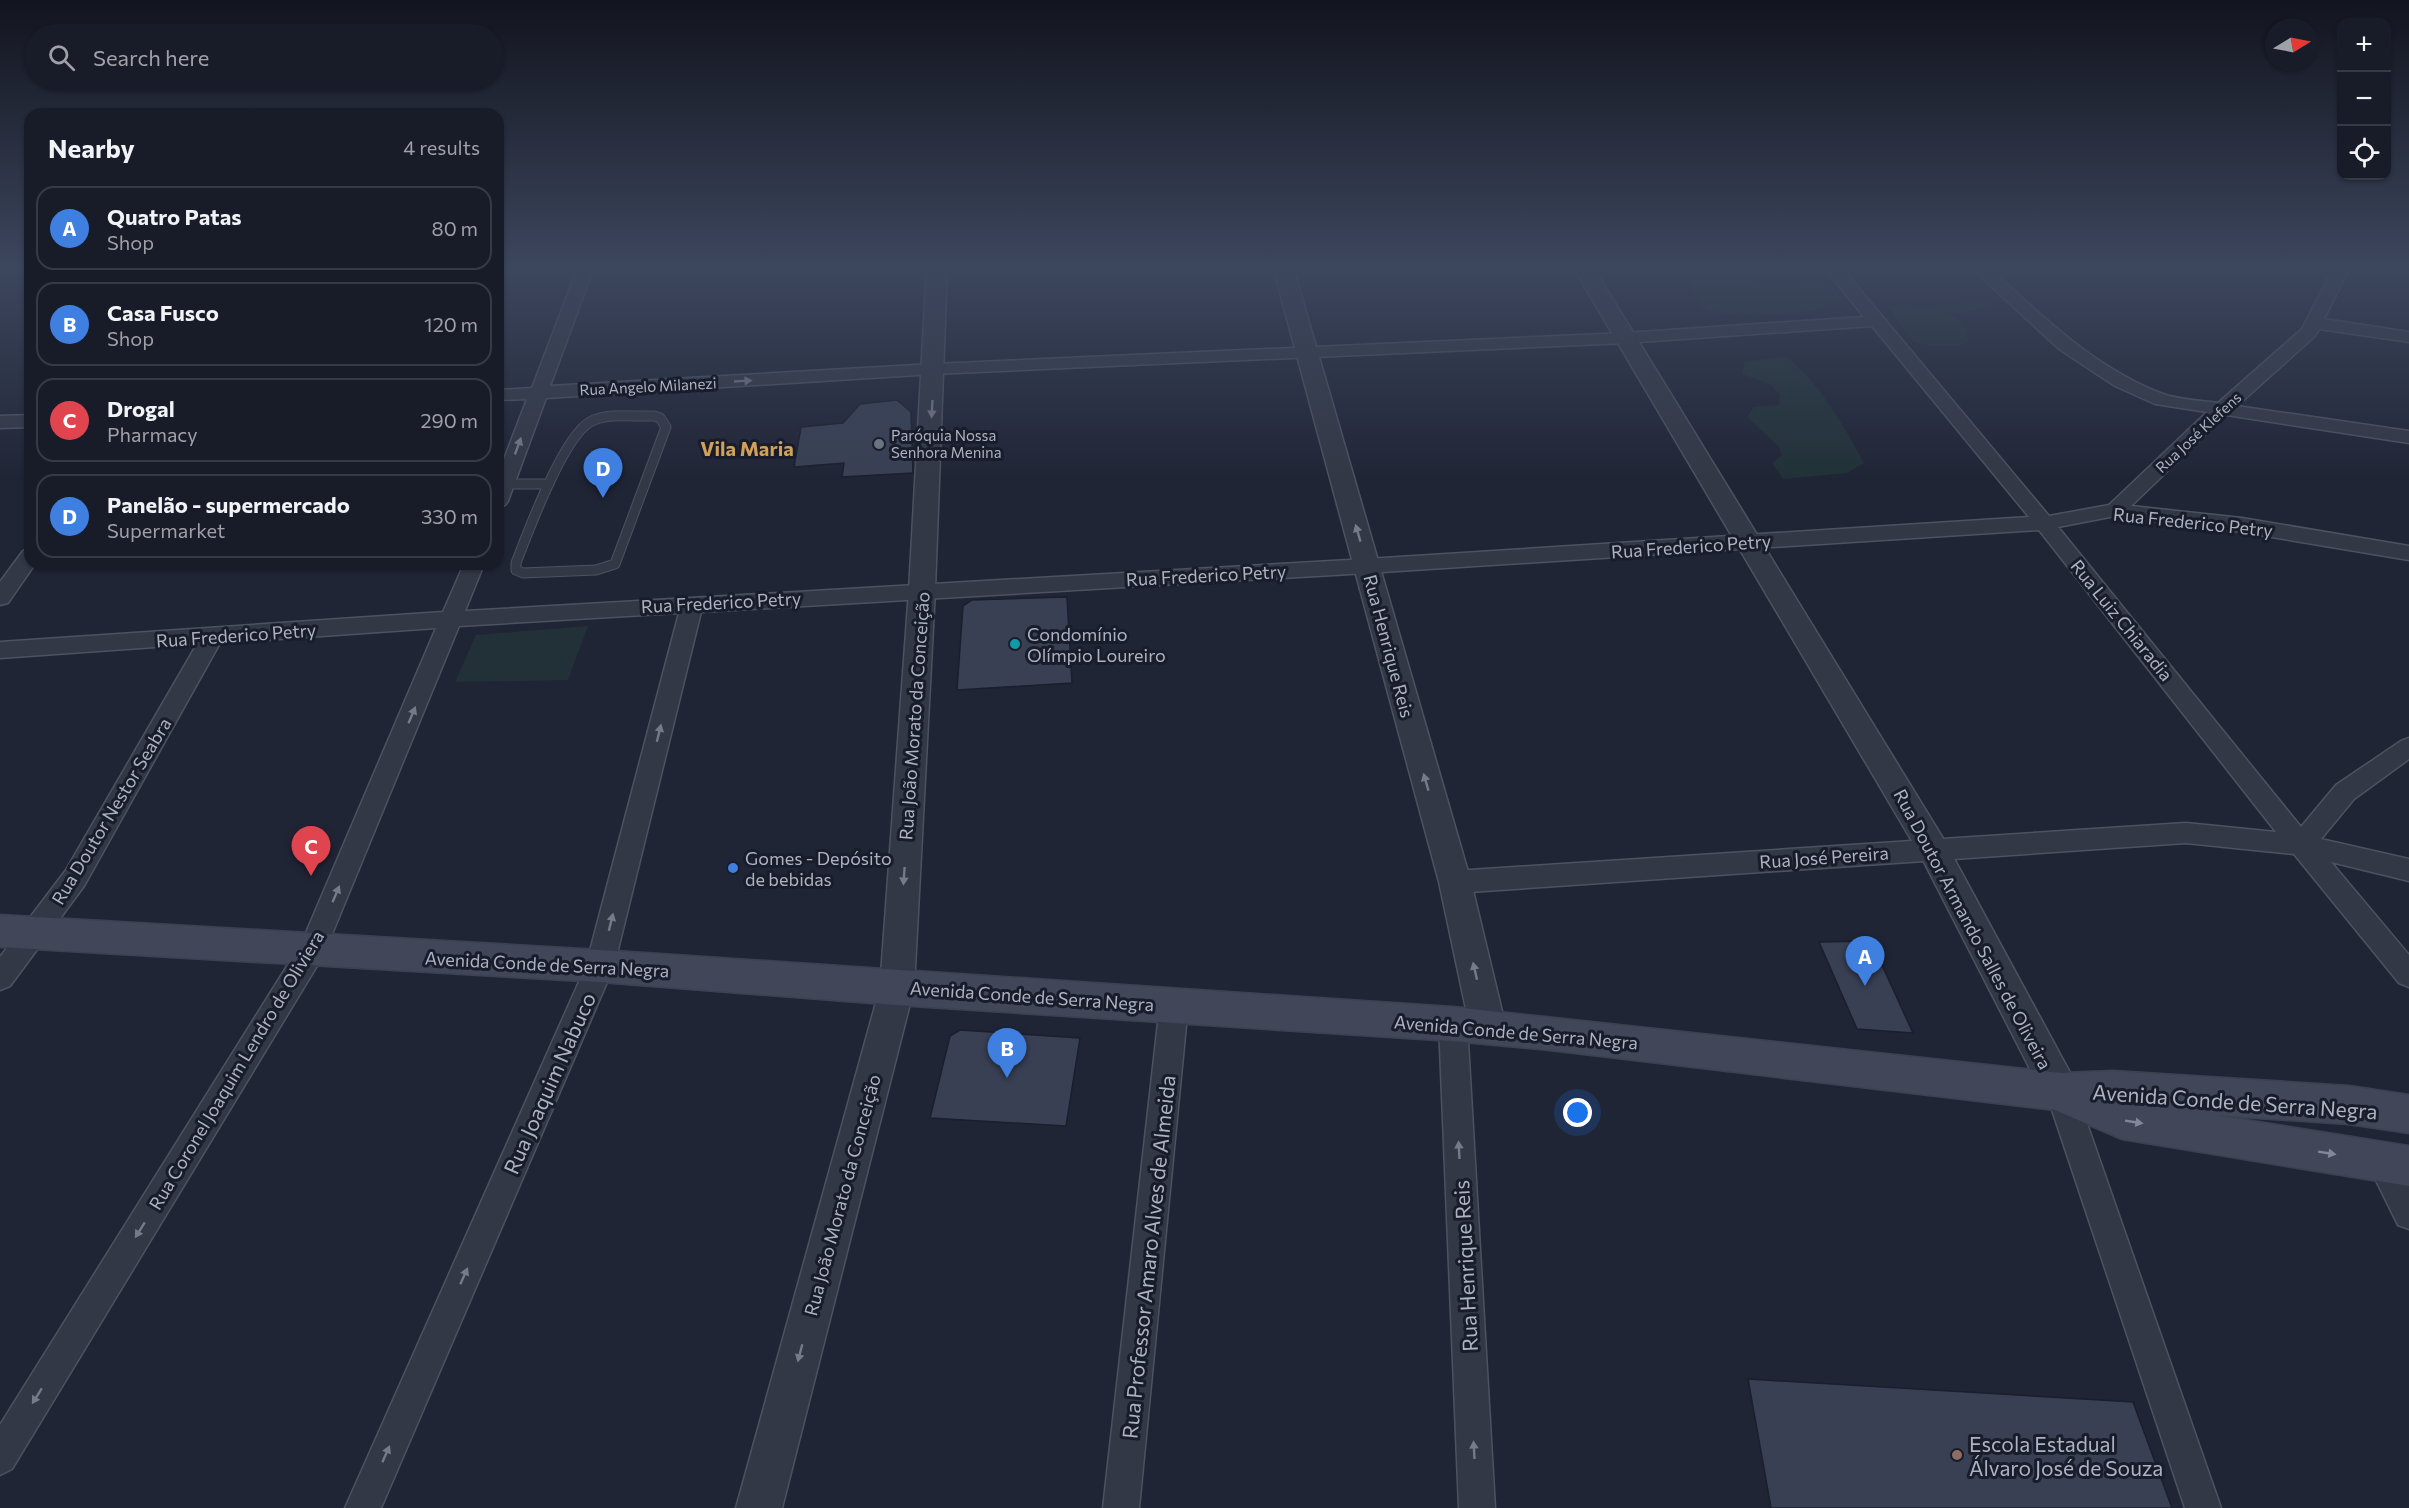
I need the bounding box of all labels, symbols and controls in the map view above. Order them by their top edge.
north arrow [2265,18,2319,72]
map controls [2337,18,2391,180]
button: + [2337,18,2391,72]
search box [24,24,504,90]
icon: search [45,41,78,74]
text: Search here [93,44,209,71]
button: − [2337,72,2391,126]
button: locate [2337,126,2391,180]
text: Nearby [48,132,135,163]
text: 4 results [403,135,480,159]
text: Quatro Patas [107,203,241,230]
text: A [62,216,77,240]
text: 80 m [432,216,478,240]
text: Shop [107,230,154,254]
text: Casa Fusco [107,299,219,326]
text: B [63,312,76,336]
text: 120 m [424,312,478,336]
text: Shop [107,326,154,350]
street label: Rua Angelo Milanezi [579,373,717,399]
one-way arrow [733,376,752,385]
street label: Rua José Klefens [2151,388,2245,476]
text: Drogal [107,395,175,422]
one-way arrow [927,400,937,419]
text: C [63,408,76,432]
text: 290 m [420,408,478,432]
text: Pharmacy [107,422,198,446]
place label: Paróquia Nossa Senhora Menina [891,426,1002,461]
district label: Vila Maria [700,436,794,460]
one-way arrow [514,437,524,455]
marker: Paróquia Nossa Senhora Menina [872,437,886,451]
pin: D [584,448,622,498]
text: Panelão - supermercado [107,491,350,518]
street label: Rua Frederico Petry [2112,503,2274,541]
text: D [62,504,77,528]
text: 330 m [421,504,478,528]
text: Supermarket [107,518,225,542]
one-way arrow [1353,524,1362,542]
street label: Rua Frederico Petry [1610,529,1772,563]
street label: Rua Luiz Chiaradia [2066,555,2178,685]
street label: Rua Frederico Petry [1125,560,1287,590]
street label: Rua Henrique Reis [1359,572,1419,720]
street label: Rua Frederico Petry [640,587,802,617]
street label: Rua João Morato da Conceição [894,591,934,841]
street label: Rua Frederico Petry [155,618,317,652]
place label: Condomínio Olímpio Loureiro [1027,623,1166,666]
marker: Condomínio Olímpio Loureiro [1008,637,1022,651]
one-way arrow [407,705,417,723]
street label: Rua Doutor Nestor Seabra [46,714,176,908]
one-way arrow [655,723,665,742]
one-way arrow [1421,773,1431,791]
street label: Rua Doutor Armando Salles de Oliveira [1890,785,2056,1073]
pin: C [292,826,330,876]
street label: Rua José Pereira [1759,842,1889,872]
place label: Gomes - Depósito de bebidas [745,847,892,890]
marker: Gomes - Depósito de bebidas [726,861,740,875]
one-way arrow [900,867,909,886]
one-way arrow [331,885,341,903]
one-way arrow [607,912,617,931]
street label: Rua Coronel Joaquim Lendro de Oliviera [144,926,328,1214]
pin: A [1846,936,1884,986]
street label: Avenida Conde de Serra Negra [424,947,670,981]
one-way arrow [1470,961,1479,980]
street label: Avenida Conde de Serra Negra [909,976,1155,1016]
street label: Rua Joaquim Nabuco [498,988,600,1178]
street label: Avenida Conde de Serra Negra [1393,1010,1639,1054]
pin: B [988,1028,1026,1078]
street label: Rua João Morato da Conceição [799,1072,885,1318]
street label: Rua Professor Amaro Alves de Almeida [1116,1074,1180,1440]
street label: Avenida Conde de Serra Negra [2092,1079,2378,1123]
your location [1563,1098,1592,1127]
one-way arrow [2125,1118,2144,1127]
one-way arrow [1455,1140,1464,1159]
one-way arrow [2317,1149,2336,1158]
street label: Rua Henrique Reis [1448,1180,1482,1352]
one-way arrow [134,1222,145,1238]
one-way arrow [460,1267,469,1284]
one-way arrow [795,1343,805,1362]
one-way arrow [32,1388,43,1404]
place label: Escola Estadual Álvaro José de Souza [1969,1431,2163,1480]
one-way arrow [1470,1440,1479,1459]
one-way arrow [381,1445,391,1463]
marker: Escola Estadual Álvaro José de Souza [1950,1448,1964,1462]

